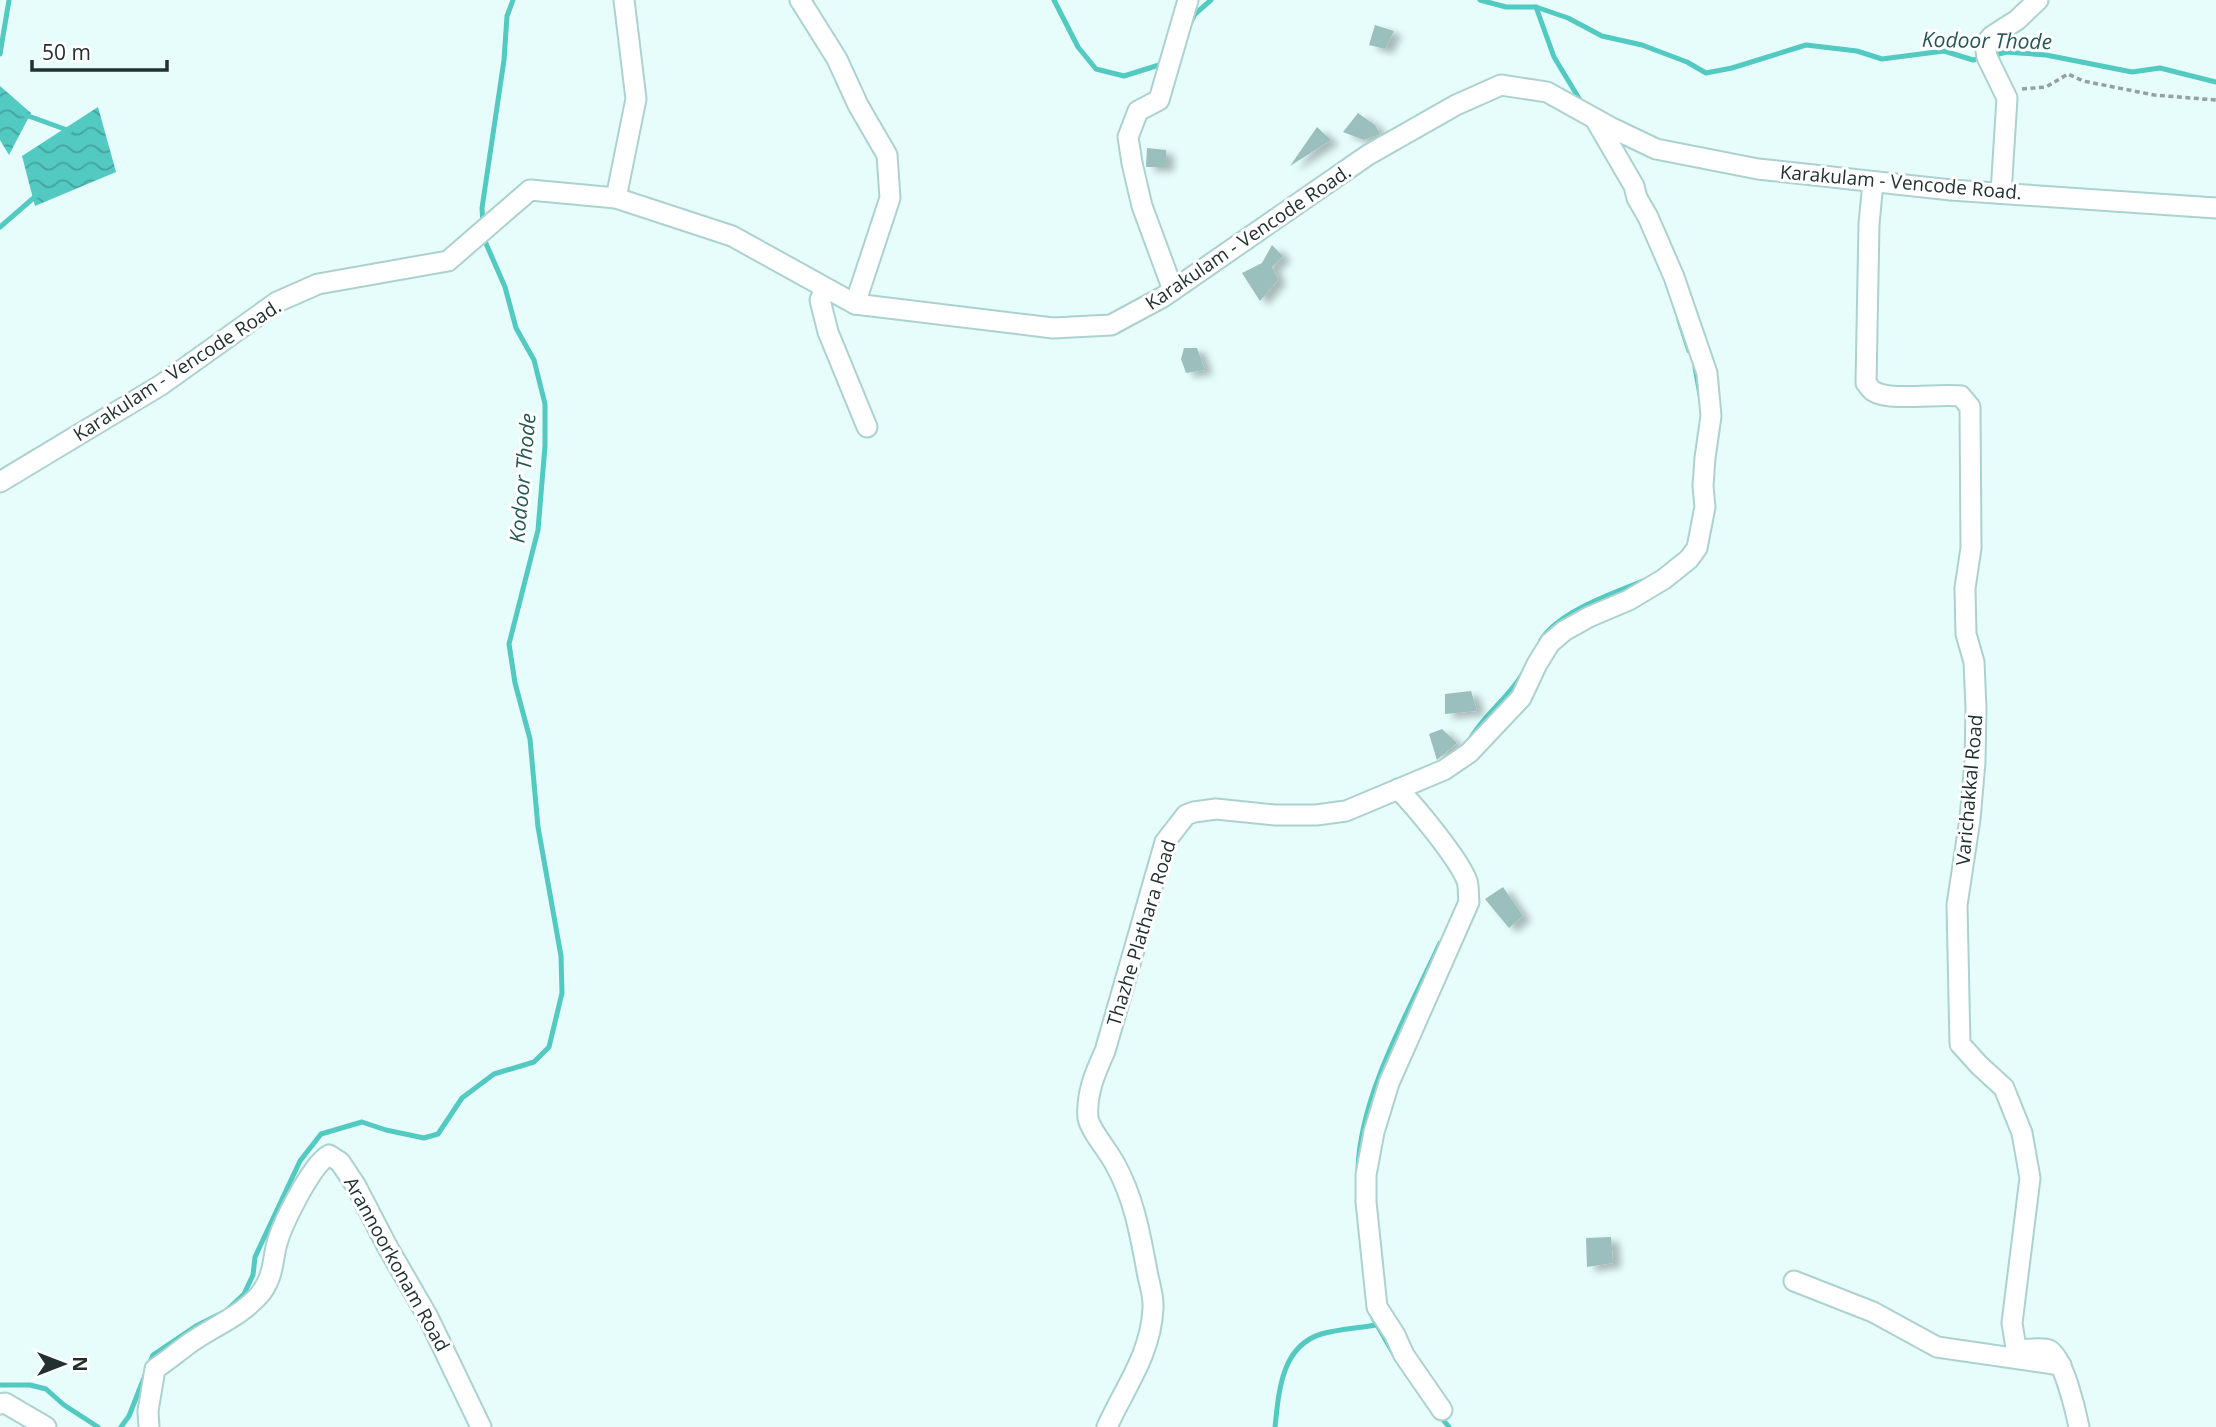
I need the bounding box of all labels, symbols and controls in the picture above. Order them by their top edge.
water label: Kodoor Thode [1922,25,2052,55]
scale bar [32,28,166,72]
text: 50 m [42,38,91,66]
street label: Karakulam - Vencode Road. [1140,158,1356,316]
street label: Karakulam - Vencode Road. [1779,158,2023,206]
street label: Karakulam - Vencode Road. [68,293,286,447]
water label: Kodoor Thode [502,412,542,544]
street label: Varichakkal Road [1949,713,1989,867]
street label: Thazhe Plathara Road [1100,837,1182,1029]
street label: Arannoorkonam Road [338,1172,456,1356]
north arrow [28,1329,98,1399]
text: N [67,1356,93,1372]

